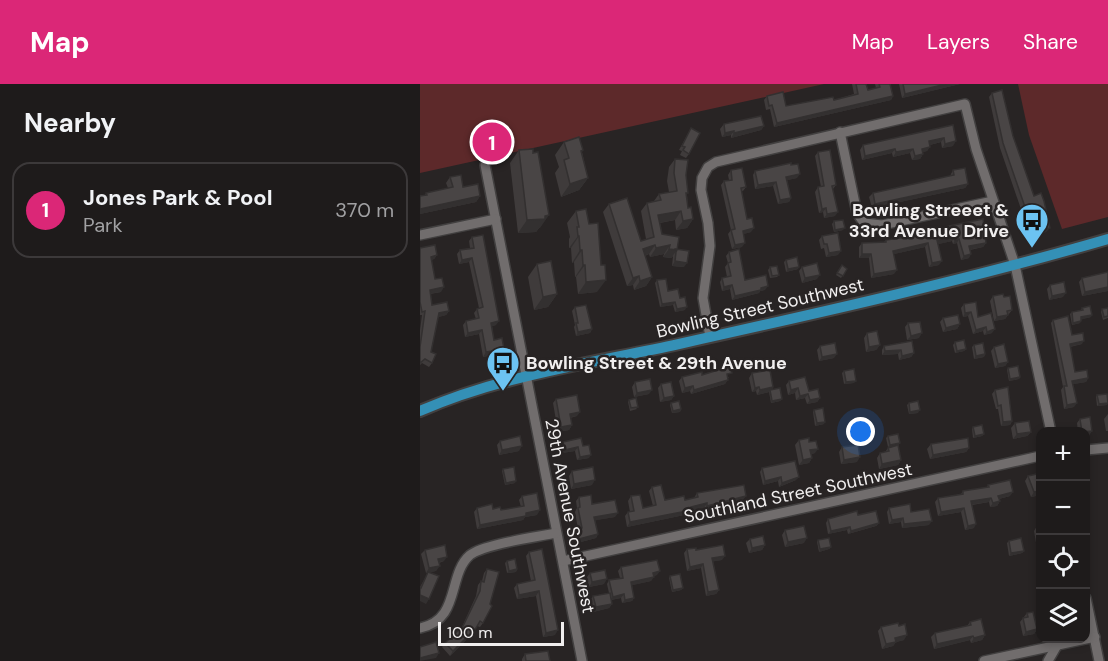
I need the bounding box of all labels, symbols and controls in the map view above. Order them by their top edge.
text: Map [30,24,90,61]
text: Map [852,28,894,56]
text: Layers [927,28,990,56]
text: Share [1023,28,1078,56]
text: Nearby [24,106,116,140]
pin: 1 [472,120,512,164]
text: Jones Park & Pool [83,183,273,212]
text: 1 [42,197,49,223]
text: 370 m [335,197,394,223]
place label: Bowling Streeet & 33rd Avenue Drive [849,198,1009,243]
bus stop icon: Bowling Streeet & 33rd Avenue Drive [1014,202,1050,249]
text: Park [83,212,123,238]
street label: Bowling Street Southwest [654,272,866,344]
bus stop icon: Bowling Street & 29th Avenue [485,345,521,392]
place label: Bowling Street & 29th Avenue [526,351,787,375]
street label: 29th Avenue Southwest [539,417,601,615]
your location [846,417,875,446]
map controls [1036,427,1090,643]
button: + [1036,427,1090,481]
street label: Southland Street Southwest [682,457,914,529]
button: − [1036,481,1090,535]
button: locate [1036,535,1090,589]
button: layers [1036,589,1090,643]
scale bar [438,619,564,646]
text: 100 m [447,622,492,643]

